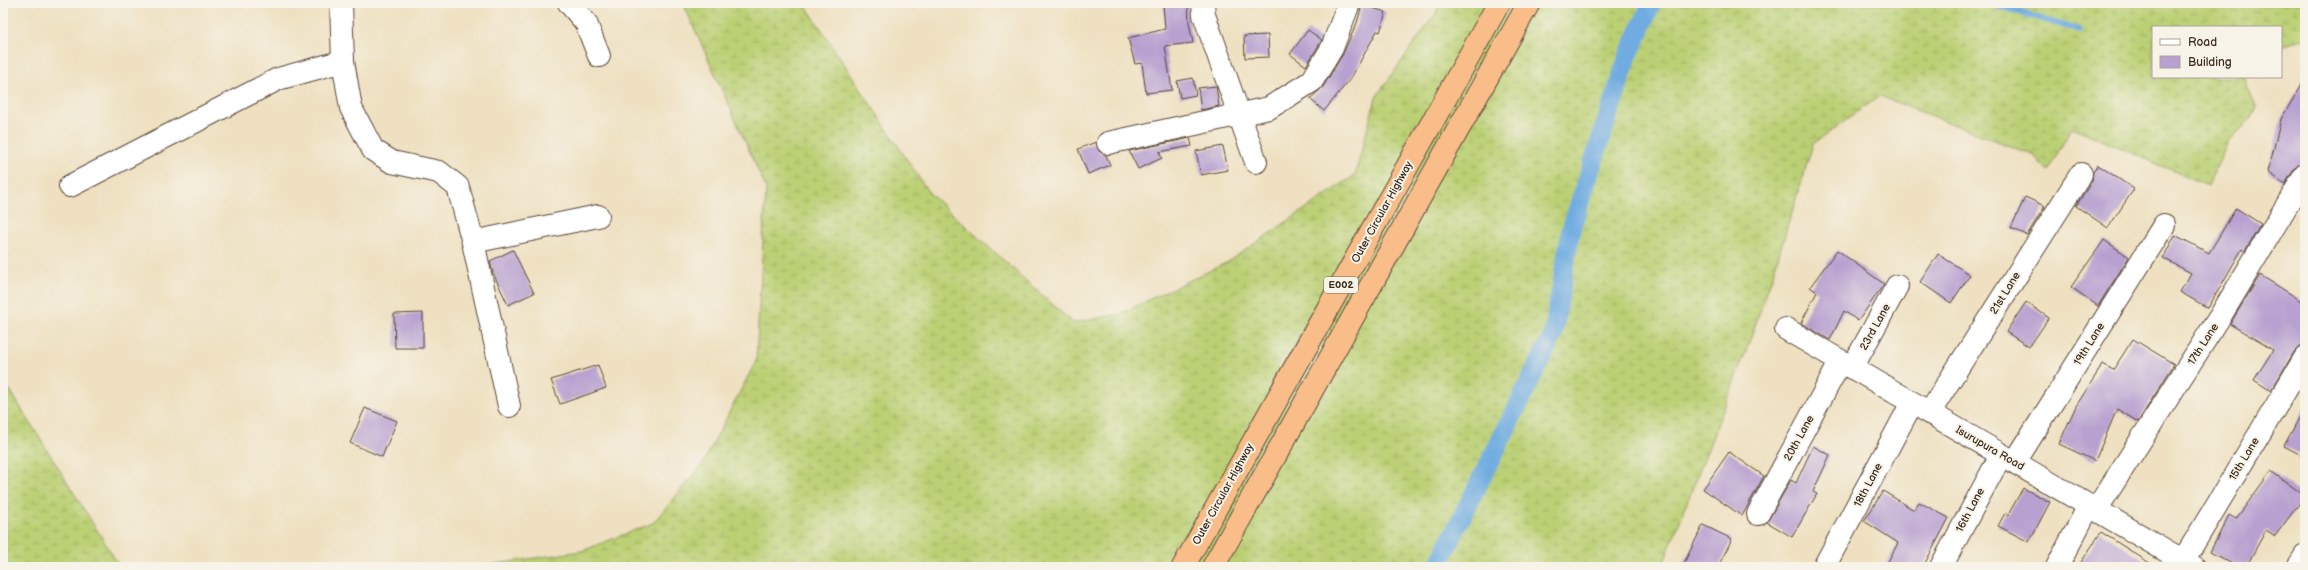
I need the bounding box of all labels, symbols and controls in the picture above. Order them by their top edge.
legend [2152,26,2282,78]
text: Road [2188,35,2217,50]
text: Building [2188,55,2232,70]
street label: Outer Circular Highway [1349,159,1415,265]
street label: 21st Lane [1987,269,2023,317]
road number: E002 [1324,277,1358,293]
street label: 23rd Lane [1857,301,1893,352]
street label: 19th Lane [2071,320,2107,368]
street label: 17th Lane [2185,320,2222,367]
street label: 20th Lane [1781,412,1817,463]
street label: Isurupura Road [1953,423,2027,473]
street label: 15th Lane [2226,435,2262,483]
street label: Outer Circular Highway [1190,441,1256,547]
street label: 18th Lane [1851,460,1885,509]
street label: 16th Lane [1953,485,1987,534]

